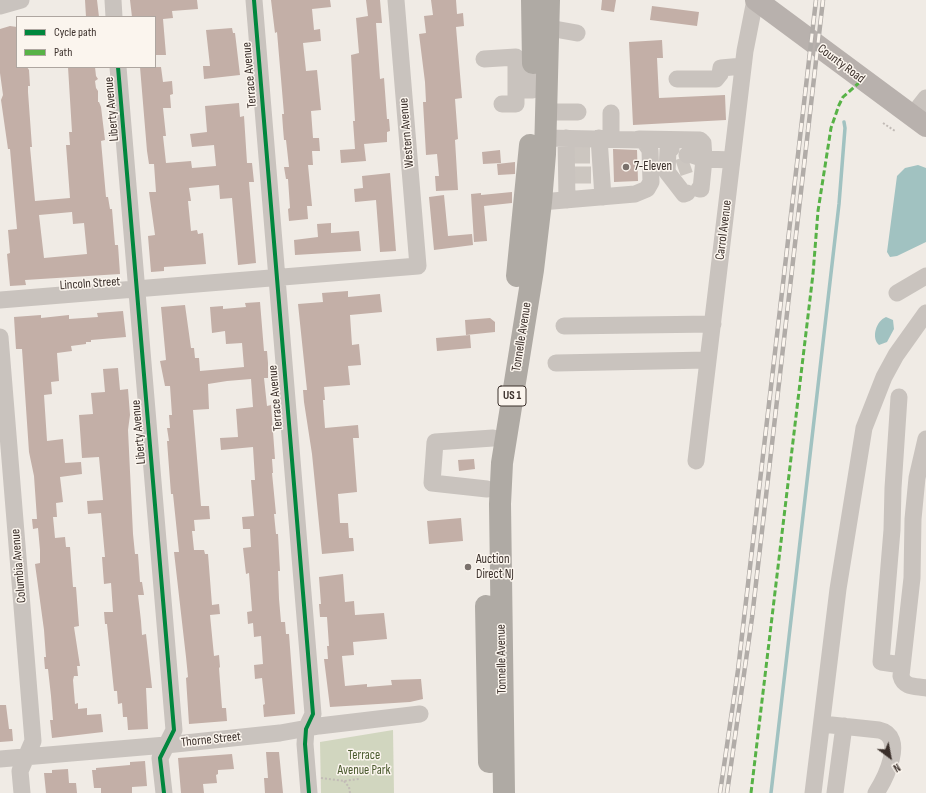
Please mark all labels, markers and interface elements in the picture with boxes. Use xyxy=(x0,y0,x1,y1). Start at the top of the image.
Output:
legend xyxy=(16,16,156,68)
text: Cycle path xyxy=(54,25,96,40)
street label: Terrace Avenue xyxy=(239,41,261,109)
street label: County Road xyxy=(814,41,868,87)
text: Path xyxy=(54,45,72,60)
street label: Liberty Avenue xyxy=(101,76,123,142)
street label: Western Avenue xyxy=(396,97,418,169)
place label: 7-Eleven xyxy=(634,159,672,175)
marker: 7-Eleven xyxy=(621,162,631,172)
street label: Carrol Avenue xyxy=(713,199,735,261)
street label: Lincoln Street xyxy=(59,274,121,294)
street label: Tonnelle Avenue xyxy=(509,301,535,373)
street label: Terrace Avenue xyxy=(265,364,287,432)
road number: US 1 xyxy=(498,386,526,406)
street label: Liberty Avenue xyxy=(128,399,150,465)
street label: Columbia Avenue xyxy=(8,528,30,604)
place label: Auction Direct NJ xyxy=(476,552,514,583)
marker: Auction Direct NJ xyxy=(463,562,473,572)
street label: Tonnelle Avenue xyxy=(494,624,510,694)
street label: Thorne Street xyxy=(180,729,242,751)
north arrow xyxy=(870,737,910,777)
park label: Terrace Avenue Park xyxy=(338,748,390,779)
text: N xyxy=(891,761,903,775)

